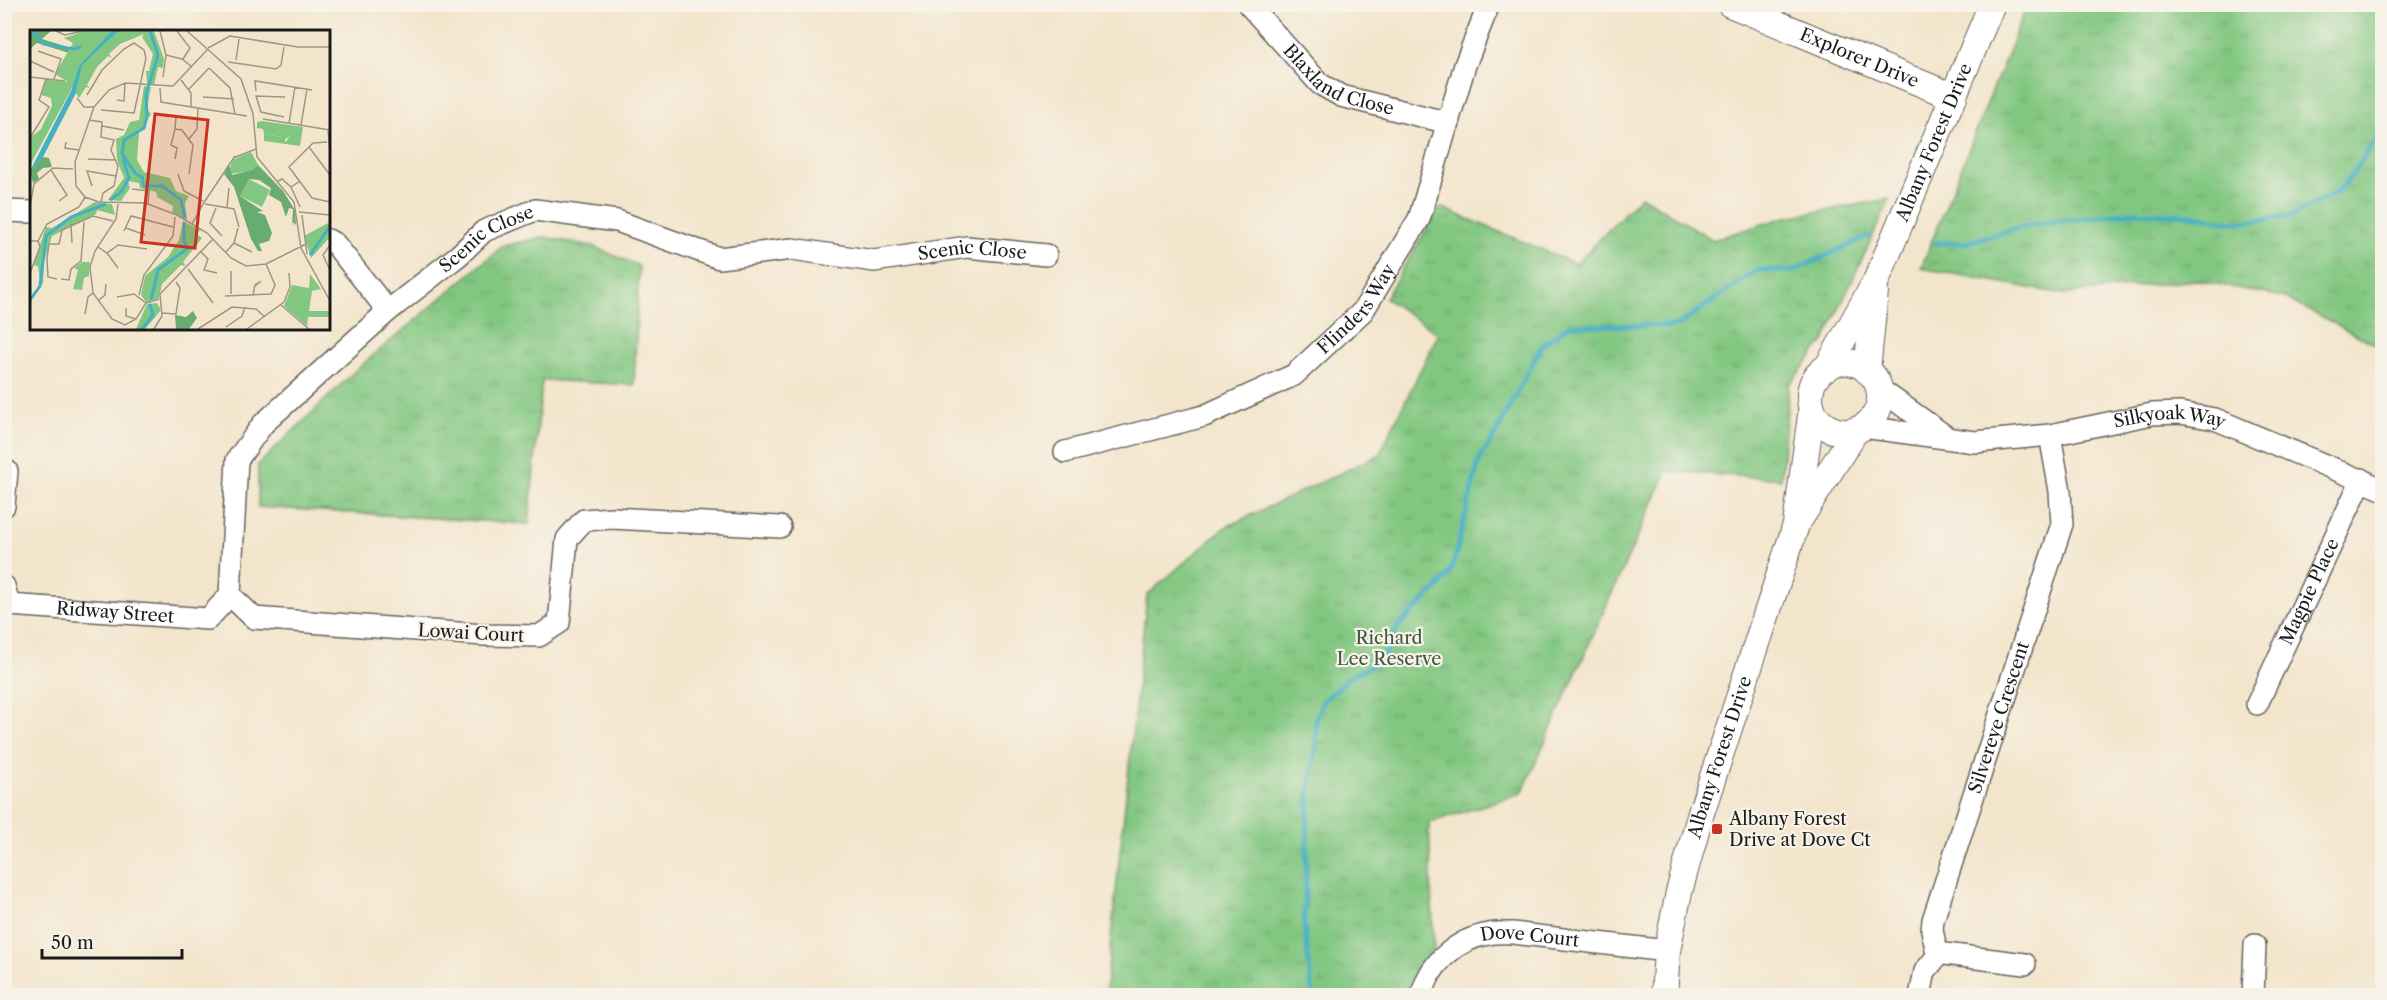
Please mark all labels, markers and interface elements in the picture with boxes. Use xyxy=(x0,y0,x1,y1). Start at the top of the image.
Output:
street label: Explorer Drive xyxy=(1797,23,1922,92)
inset map xyxy=(30,30,330,330)
street label: Blaxland Close xyxy=(1279,40,1396,120)
street label: Albany Forest Drive xyxy=(1891,60,1977,226)
street label: Scenic Close xyxy=(435,201,537,277)
street label: Scenic Close xyxy=(916,236,1028,265)
street label: Flinders Way xyxy=(1313,259,1401,359)
street label: Silkyoak Way xyxy=(2112,402,2230,434)
street label: Magpie Place xyxy=(2275,535,2344,648)
street label: Ridway Street xyxy=(55,597,175,628)
street label: Lowai Court xyxy=(417,619,525,647)
park label: Richard Lee Reserve xyxy=(1337,627,1441,670)
street label: Silvereye Crescent xyxy=(1964,638,2034,796)
street label: Albany Forest Drive xyxy=(1683,673,1756,842)
place label: Albany Forest Drive at Dove Ct xyxy=(1728,808,1871,851)
marker: Albany Forest Drive at Dove Ct xyxy=(1710,822,1724,836)
scale bar xyxy=(42,922,182,960)
street label: Dove Court xyxy=(1479,922,1581,952)
text: 50 m xyxy=(51,932,94,954)

